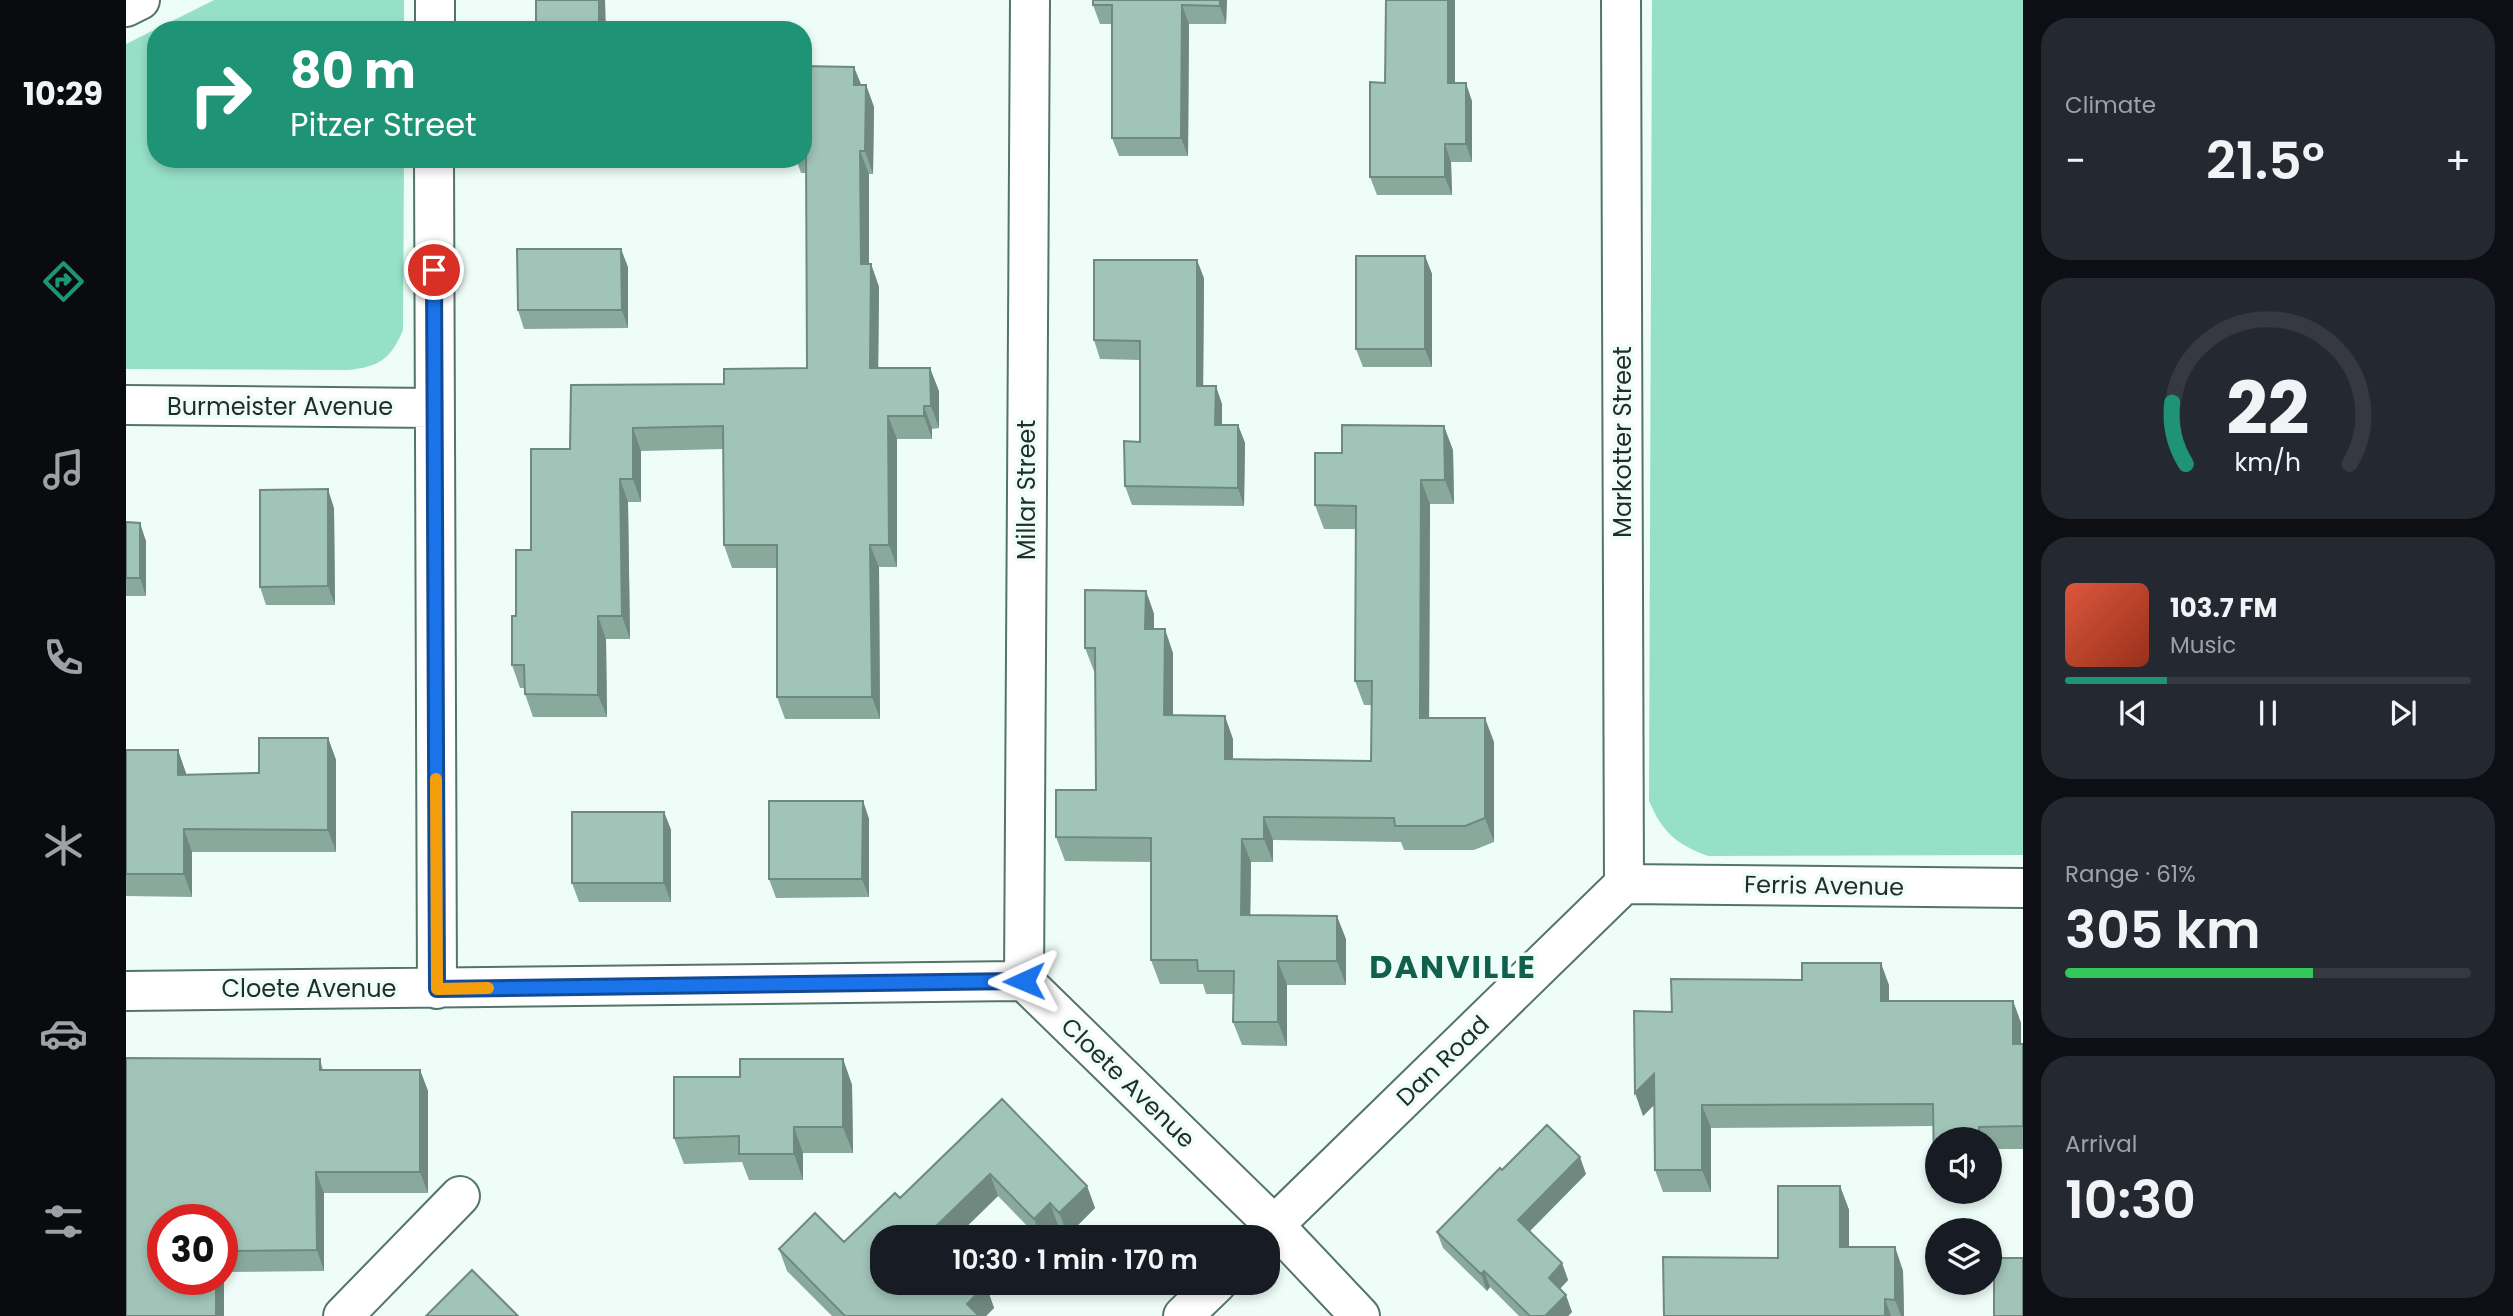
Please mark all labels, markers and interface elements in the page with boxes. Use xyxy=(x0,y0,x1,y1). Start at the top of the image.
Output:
text: 80 m xyxy=(290,37,416,105)
icon: right xyxy=(175,49,266,140)
text: 10:29 xyxy=(23,71,103,116)
text: Climate xyxy=(2065,89,2156,121)
text: Pitzer Street xyxy=(290,102,477,147)
text: 21.5° xyxy=(2206,124,2325,197)
text: − xyxy=(2065,134,2086,187)
text: + xyxy=(2445,134,2471,187)
pin xyxy=(404,240,464,300)
icon: arrive xyxy=(415,251,453,289)
icon: directions xyxy=(39,257,88,306)
street label: Markotter Street xyxy=(1606,346,1639,538)
text: 22 xyxy=(2226,359,2310,460)
street label: Burmeister Avenue xyxy=(167,390,393,423)
street label: Millar Street xyxy=(1010,420,1043,560)
icon: music xyxy=(39,445,88,494)
text: km/h xyxy=(2235,445,2301,480)
text: 103.7 FM xyxy=(2170,590,2277,626)
text: Music xyxy=(2170,629,2236,661)
icon: phone xyxy=(39,633,88,682)
icon: previous xyxy=(2114,694,2152,732)
icon: pause xyxy=(2249,694,2287,732)
icon: next xyxy=(2384,694,2422,732)
icon: climate xyxy=(39,821,88,870)
text: Range · 61% xyxy=(2065,858,2196,890)
street label: Ferris Avenue xyxy=(1744,868,1904,903)
text: 305 km xyxy=(2065,893,2260,966)
position arrow xyxy=(987,944,1061,1018)
district label: DANVILLE xyxy=(1369,944,1537,989)
street label: Cloete Avenue xyxy=(222,972,396,1005)
street label: Dan Road xyxy=(1389,1008,1496,1113)
icon: car xyxy=(39,1009,88,1058)
street label: Cloete Avenue xyxy=(1054,1010,1203,1155)
map controls xyxy=(1925,1127,2002,1295)
button: sound xyxy=(1925,1127,2002,1204)
text: Arrival xyxy=(2065,1128,2137,1160)
text: 10:30 xyxy=(2065,1163,2196,1236)
icon: filters xyxy=(39,1197,88,1246)
speed limit sign: 30 xyxy=(147,1204,238,1295)
button: layers xyxy=(1925,1218,2002,1295)
text: 10:30 · 1 min · 170 m xyxy=(952,1242,1198,1278)

